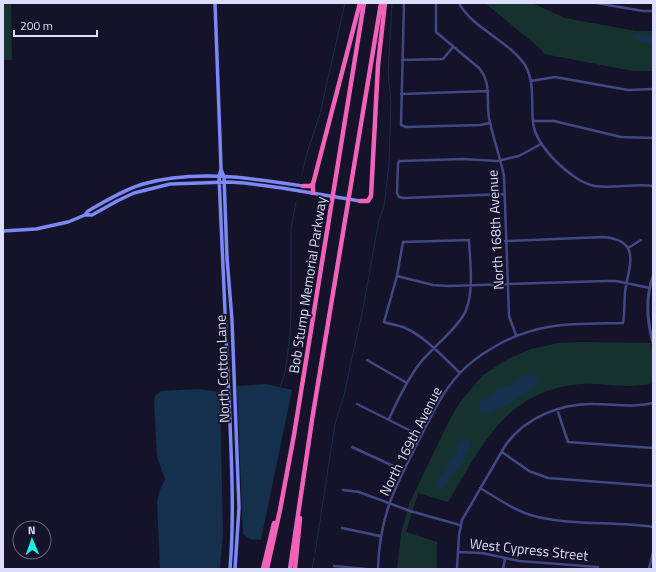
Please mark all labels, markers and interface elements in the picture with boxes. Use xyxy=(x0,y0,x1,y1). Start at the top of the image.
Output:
scale bar xyxy=(14,12,97,38)
text: 200 m xyxy=(20,16,53,35)
street label: North 168th Avenue xyxy=(481,170,509,290)
street label: Bob Stump Memorial Parkway xyxy=(283,195,331,375)
street label: North Cotton Lane xyxy=(210,315,234,423)
street label: North 169th Avenue xyxy=(373,383,447,499)
north arrow xyxy=(12,520,52,560)
text: N xyxy=(28,522,36,538)
street label: West Cypress Street xyxy=(469,532,589,566)

